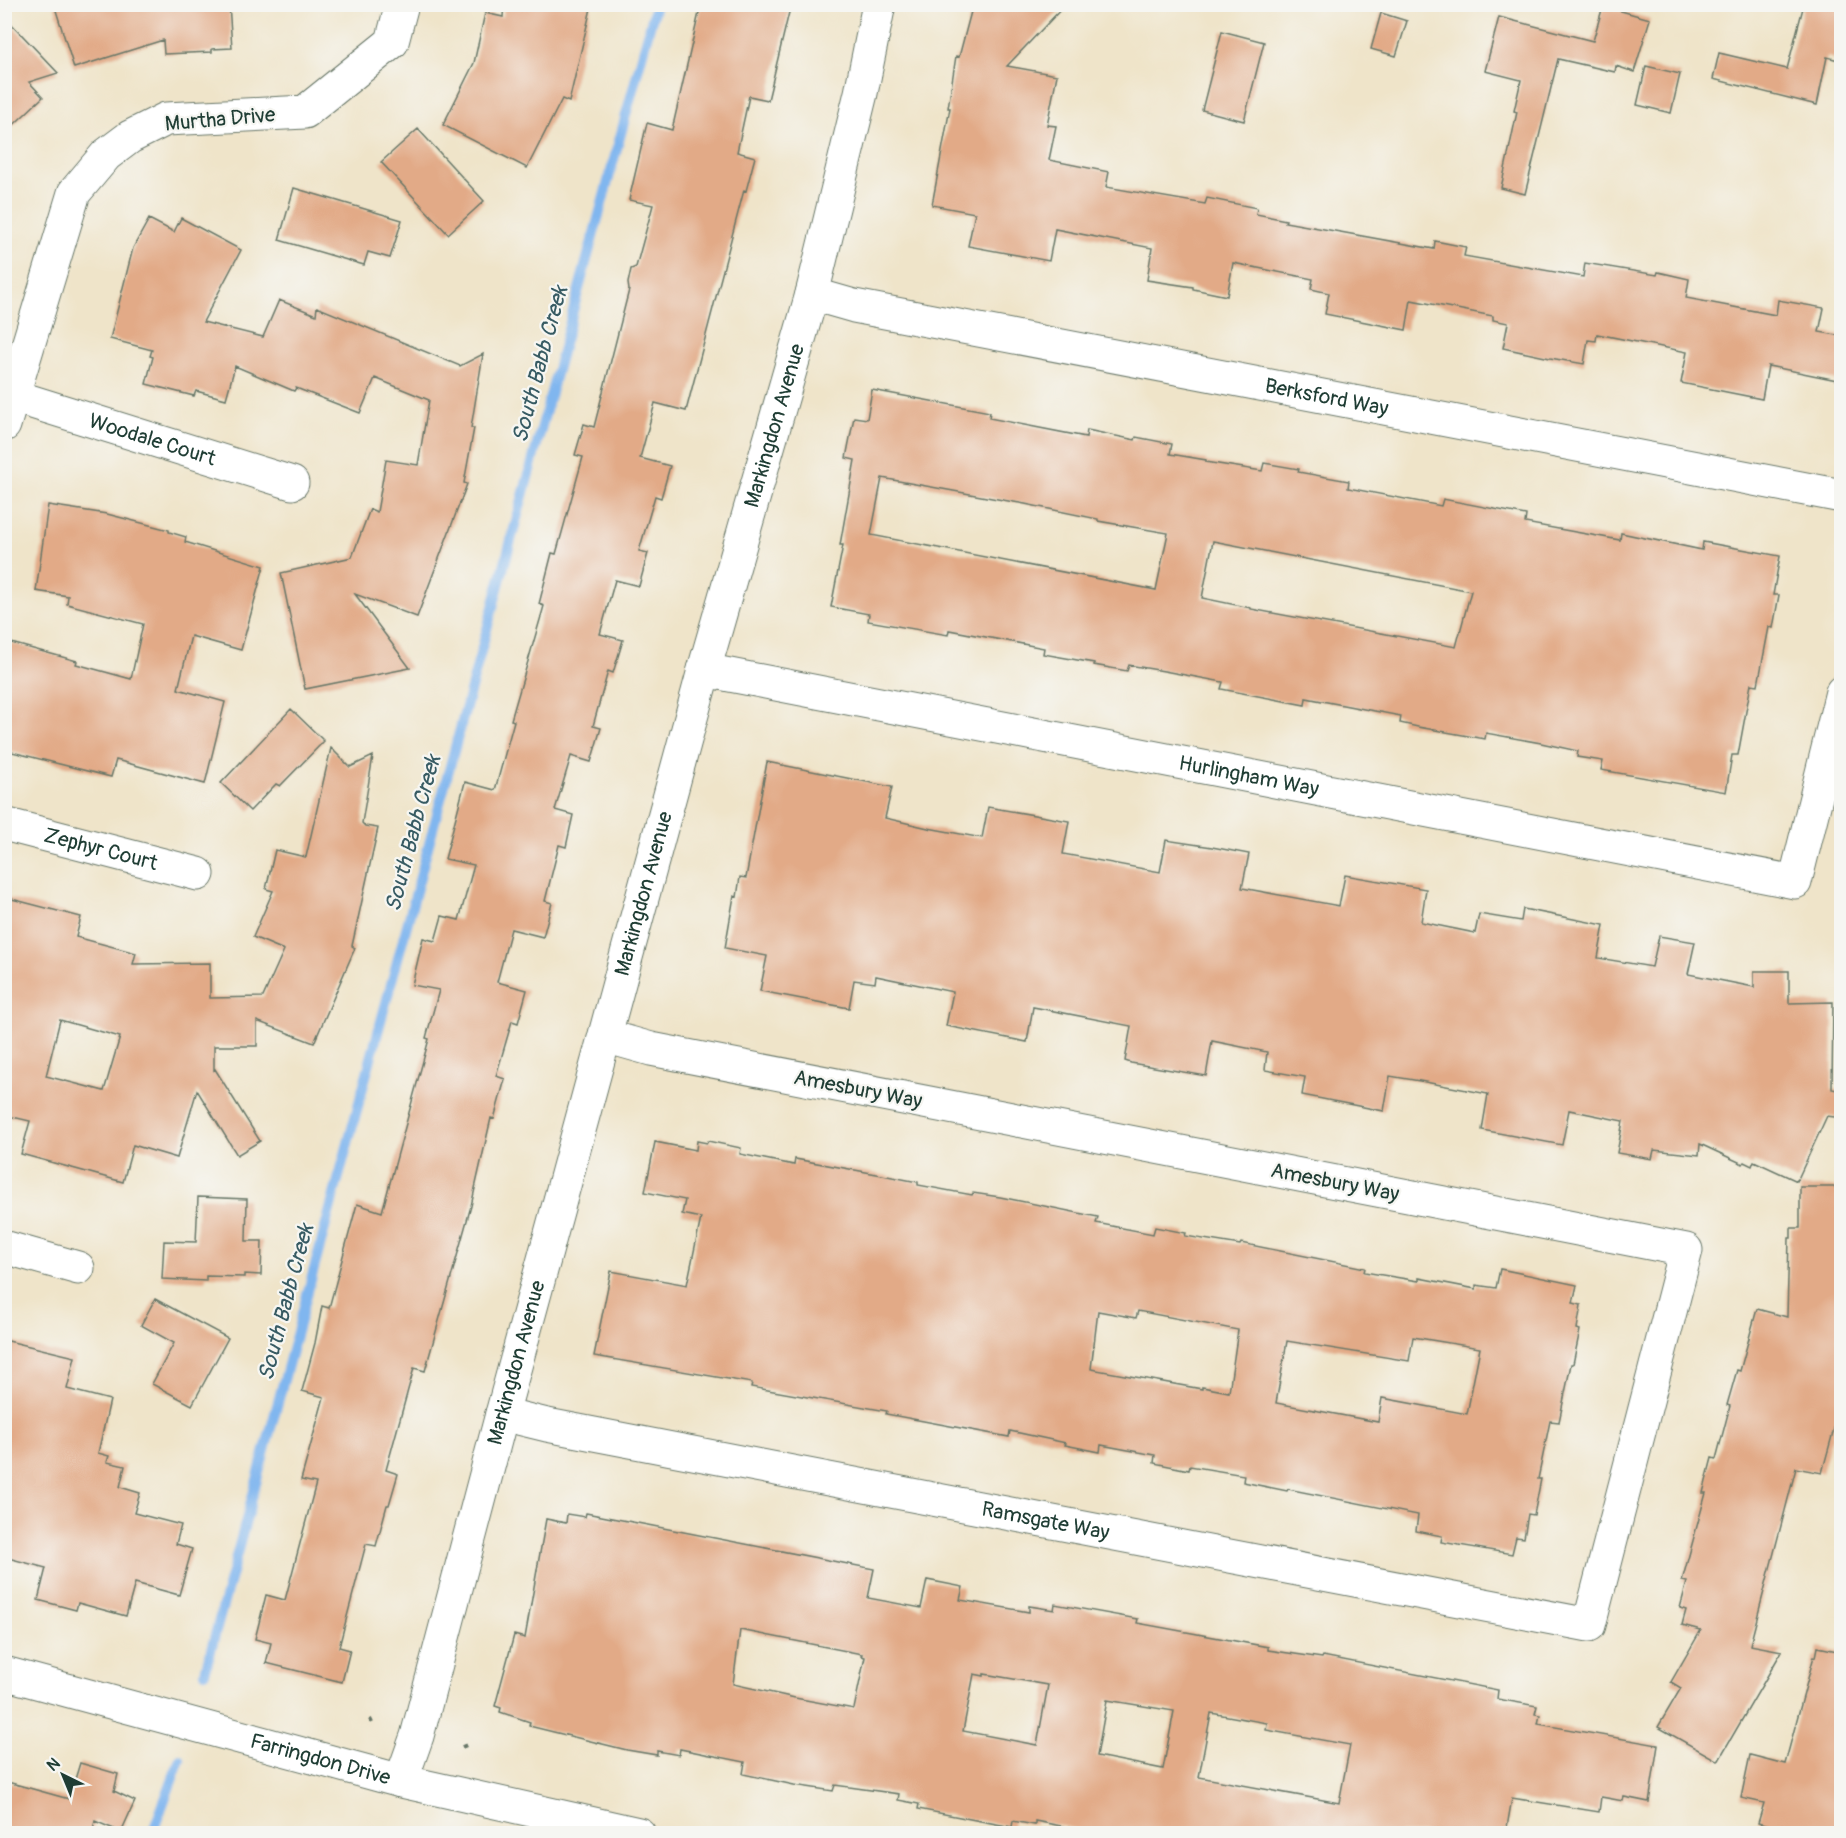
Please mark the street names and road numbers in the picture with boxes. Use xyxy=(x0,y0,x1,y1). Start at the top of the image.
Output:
street label: Murtha Drive xyxy=(164,101,277,138)
street label: Markingdon Avenue xyxy=(738,340,811,511)
street label: Berksford Way xyxy=(1263,372,1391,422)
street label: Woodale Court xyxy=(86,408,219,473)
street label: Hurlingham Way xyxy=(1176,750,1321,803)
street label: Markingdon Avenue xyxy=(609,808,679,979)
street label: Zephyr Court xyxy=(41,822,161,877)
street label: Amesbury Way xyxy=(791,1064,924,1115)
street label: Amesbury Way xyxy=(1268,1157,1401,1208)
street label: Markingdon Avenue xyxy=(481,1277,552,1448)
street label: Ramsgate Way xyxy=(979,1496,1112,1547)
street label: Farringdon Drive xyxy=(247,1728,394,1792)

